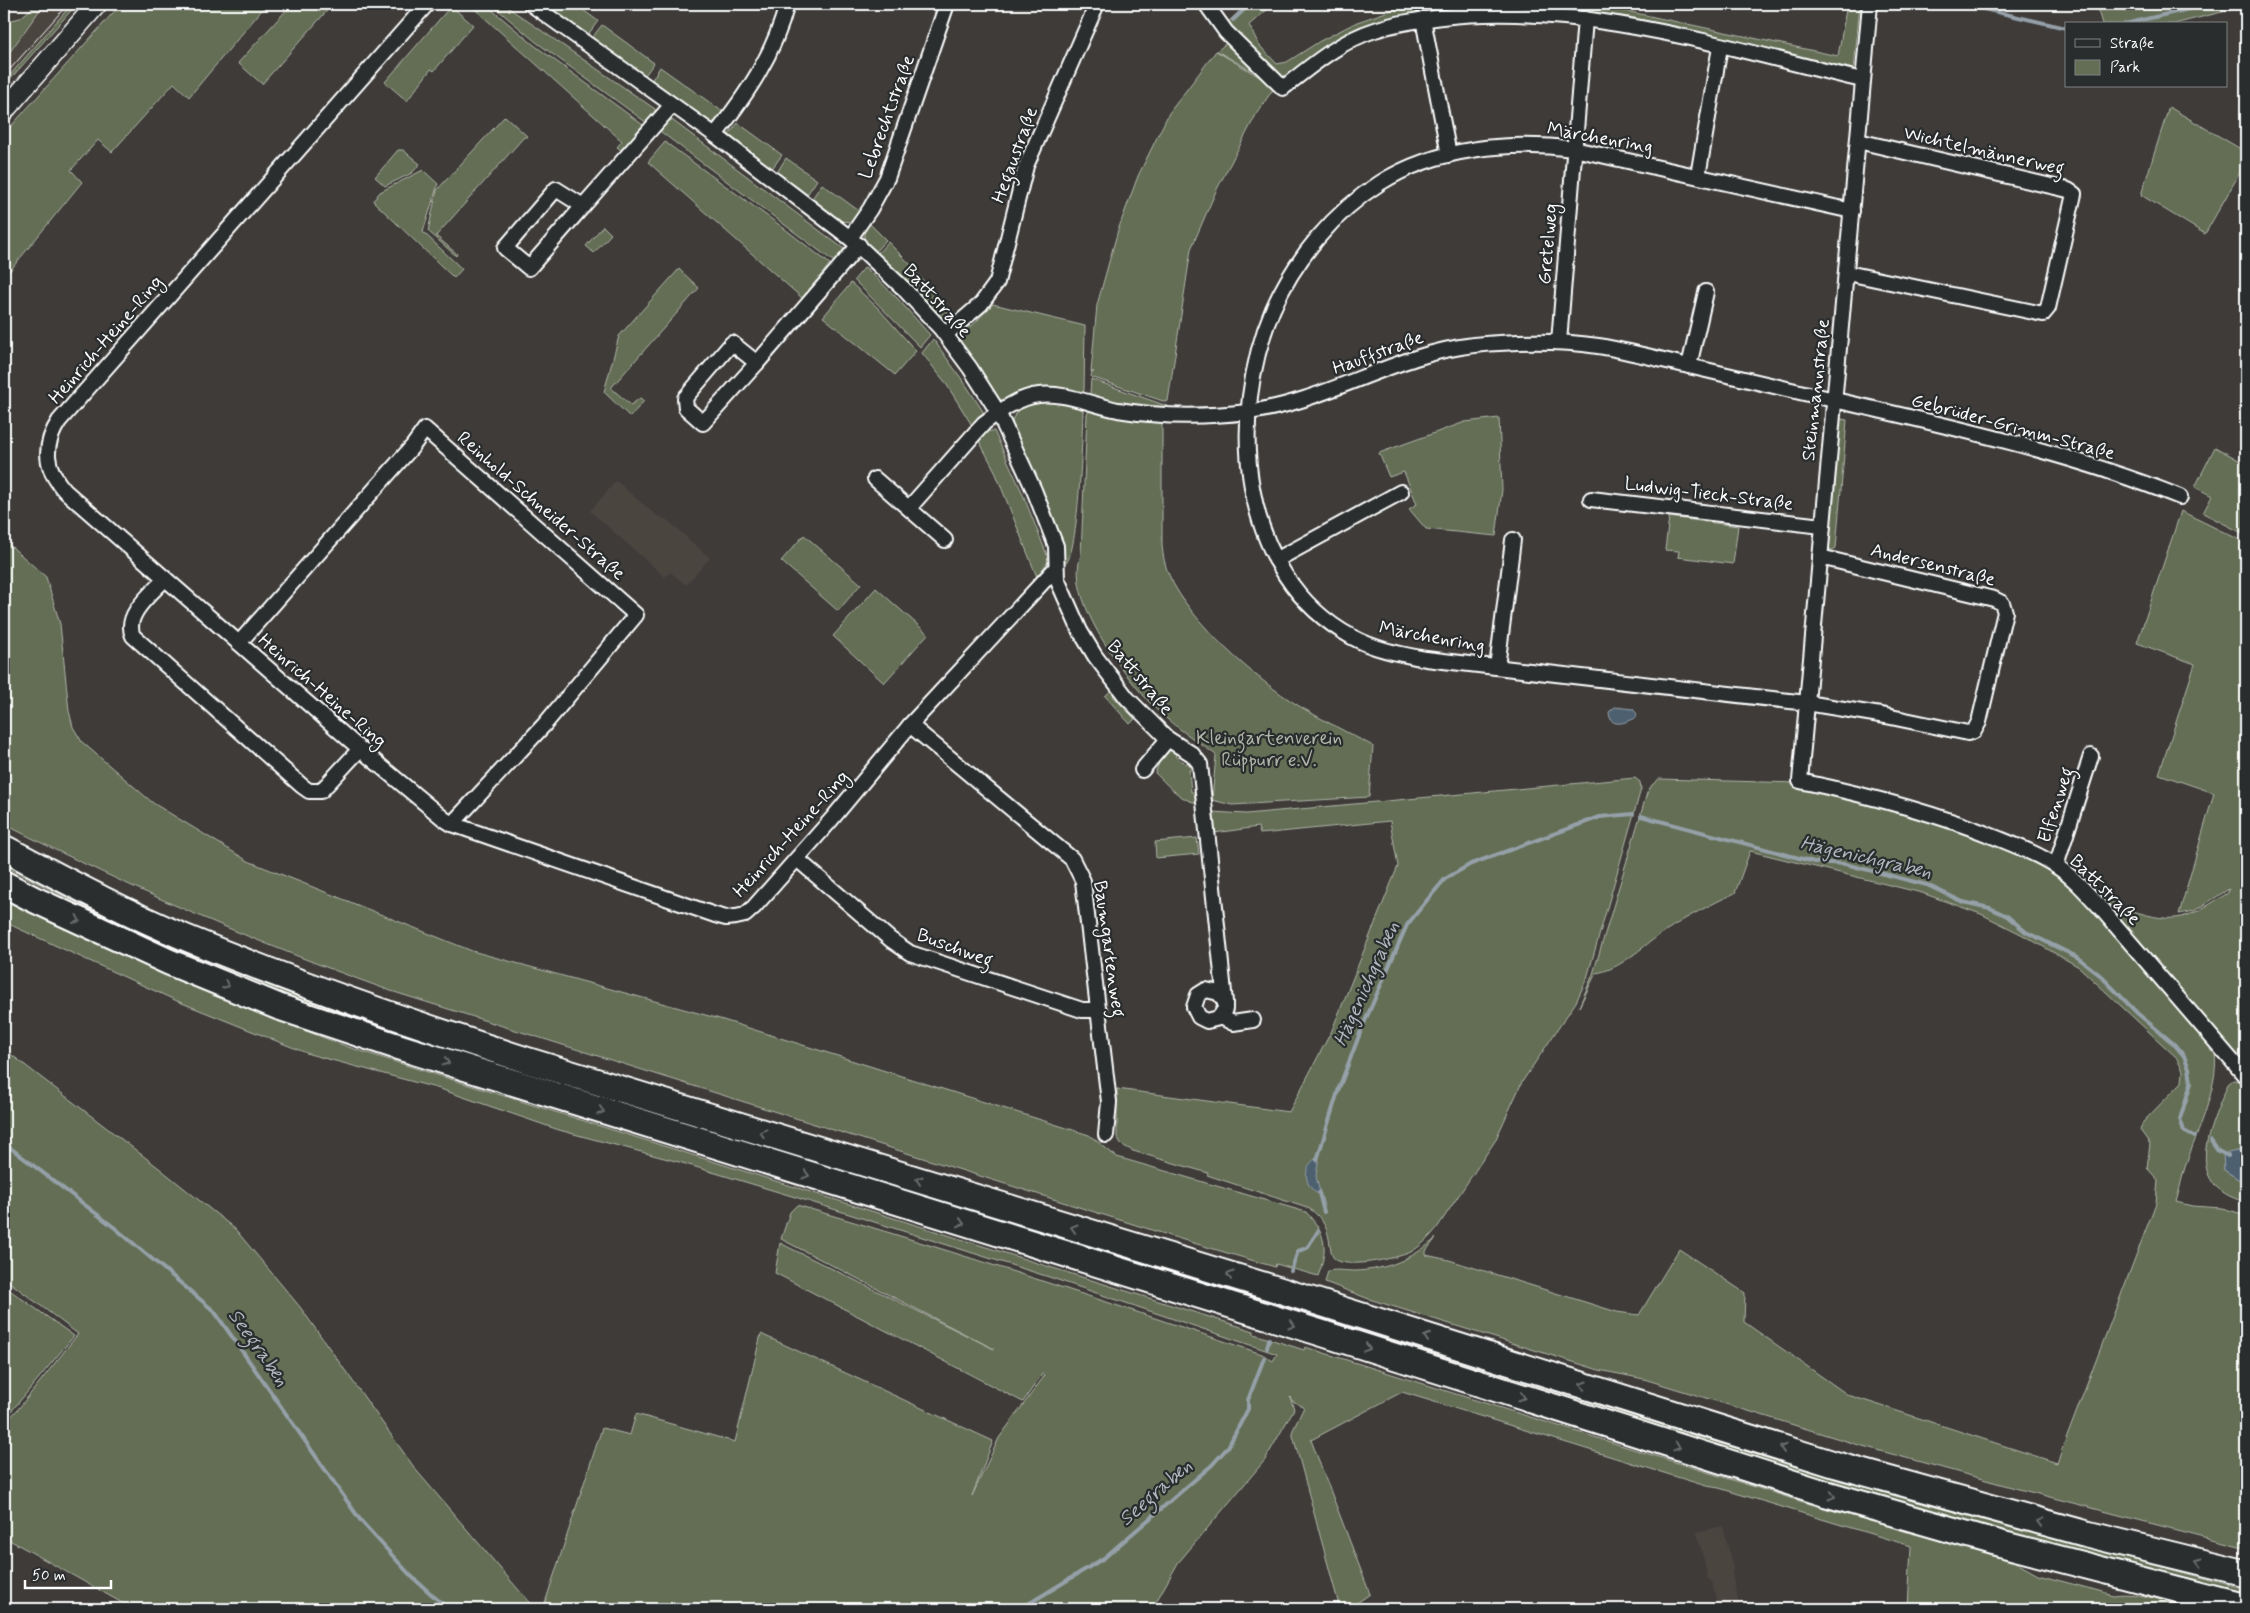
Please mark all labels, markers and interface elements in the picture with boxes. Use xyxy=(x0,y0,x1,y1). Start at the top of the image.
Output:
legend xyxy=(2065,22,2228,88)
text: Straße xyxy=(2110,34,2154,54)
street label: Lebrechtstraße xyxy=(853,52,921,182)
text: Park xyxy=(2110,58,2140,78)
street label: Hegaustraße xyxy=(986,103,1047,208)
street label: Märchenring xyxy=(1545,116,1655,161)
street label: Wichtelmännerweg xyxy=(1900,120,2067,185)
street label: Gretelweg xyxy=(1532,202,1566,286)
street label: Battstraße xyxy=(897,259,977,343)
street label: Heinrich-Heine-Ring xyxy=(43,270,170,411)
street label: Steinmannstraße xyxy=(1796,318,1836,462)
street label: Hauffstraße xyxy=(1329,325,1427,381)
street label: Gebrüder-Grimm-Straße xyxy=(1908,388,2118,466)
street label: Reinhold-Schneider-Straße xyxy=(451,426,631,586)
street label: Ludwig-Tieck-Straße xyxy=(1623,471,1795,518)
street label: Andersenstraße xyxy=(1868,537,1998,593)
street label: Märchenring xyxy=(1377,615,1487,660)
street label: Heinrich-Heine-Ring xyxy=(251,628,392,755)
street label: Battstraße xyxy=(1101,635,1179,721)
park label: Kleingartenverein Rüppurr e.V. xyxy=(1196,726,1342,773)
street label: Elfenweg xyxy=(2032,764,2083,847)
street label: Heinrich-Heine-Ring xyxy=(727,765,856,904)
water label: Hägenichgraben xyxy=(1798,830,1934,886)
street label: Battstraße xyxy=(2064,849,2146,931)
street label: Baumgartenweg xyxy=(1084,879,1131,1019)
one-way arrow xyxy=(72,913,81,924)
water label: Hägenichgraben xyxy=(1327,917,1407,1051)
street label: Buschweg xyxy=(912,923,997,976)
one-way arrow xyxy=(221,978,230,989)
one-way arrow xyxy=(441,1057,450,1067)
one-way arrow xyxy=(596,1106,604,1116)
one-way arrow xyxy=(760,1128,768,1138)
one-way arrow xyxy=(801,1169,810,1179)
one-way arrow xyxy=(915,1176,923,1186)
one-way arrow xyxy=(957,1217,965,1227)
one-way arrow xyxy=(1071,1223,1079,1233)
one-way arrow xyxy=(1226,1271,1234,1281)
water label: Seegraben xyxy=(220,1304,295,1394)
one-way arrow xyxy=(1288,1319,1296,1329)
one-way arrow xyxy=(1424,1332,1432,1342)
one-way arrow xyxy=(1362,1342,1371,1352)
one-way arrow xyxy=(1579,1380,1587,1390)
one-way arrow xyxy=(1517,1392,1525,1402)
one-way arrow xyxy=(1672,1441,1680,1451)
one-way arrow xyxy=(1779,1443,1788,1453)
water label: Seegraben xyxy=(1113,1453,1200,1534)
one-way arrow xyxy=(1827,1490,1835,1500)
one-way arrow xyxy=(2036,1517,2045,1528)
one-way arrow xyxy=(2194,1557,2203,1568)
scale bar xyxy=(25,1558,111,1590)
text: 50 m xyxy=(32,1566,66,1586)

